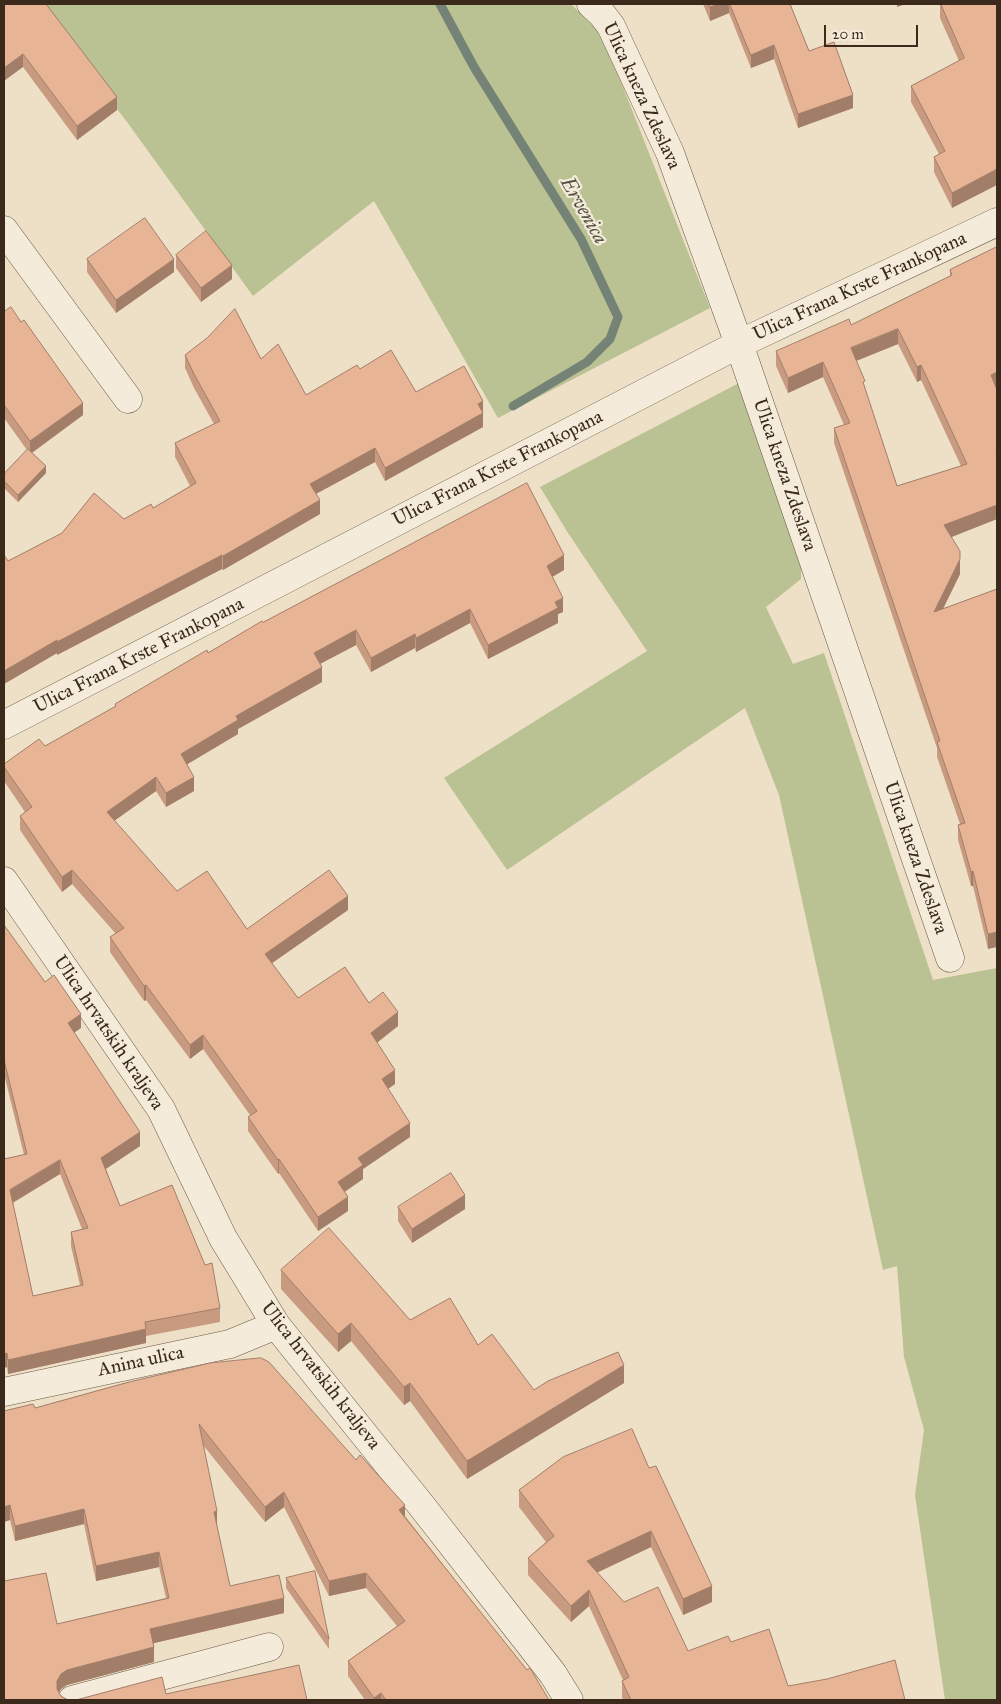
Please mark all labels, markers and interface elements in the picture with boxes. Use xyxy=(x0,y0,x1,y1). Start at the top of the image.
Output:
scale bar xyxy=(826,15,920,47)
street label: Ulica kneza Zdeslava xyxy=(597,19,685,173)
text: 20 m xyxy=(832,25,864,43)
water label: Ervenica xyxy=(554,173,612,249)
street label: Ulica Frana Krste Frankopana xyxy=(750,227,970,347)
street label: Ulica kneza Zdeslava xyxy=(747,396,821,554)
street label: Ulica Frana Krste Frankopana xyxy=(389,406,607,532)
street label: Ulica Frana Krste Frankopana xyxy=(30,593,248,719)
street label: Ulica kneza Zdeslava xyxy=(878,779,952,937)
street label: Ulica hrvatskih kraljeva xyxy=(48,951,168,1115)
street label: Ulica hrvatskih kraljeva xyxy=(255,1298,385,1454)
street label: Anina ulica xyxy=(96,1342,186,1382)

